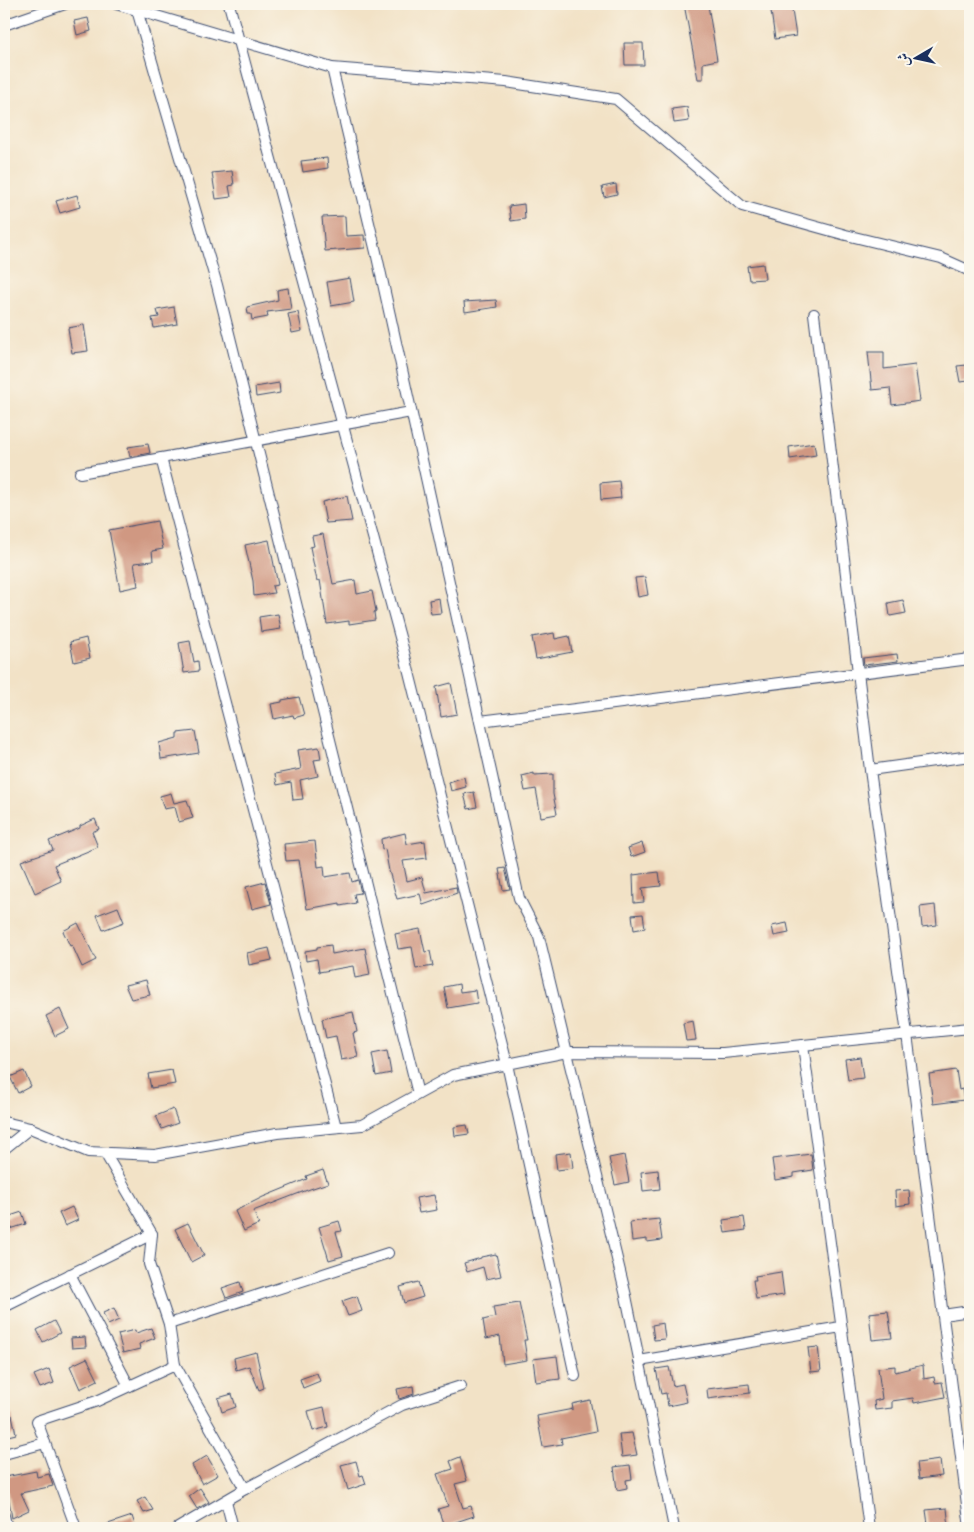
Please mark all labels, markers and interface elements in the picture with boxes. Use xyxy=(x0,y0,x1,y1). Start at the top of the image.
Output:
north arrow xyxy=(892,32,942,82)
text: ش xyxy=(894,52,914,68)

